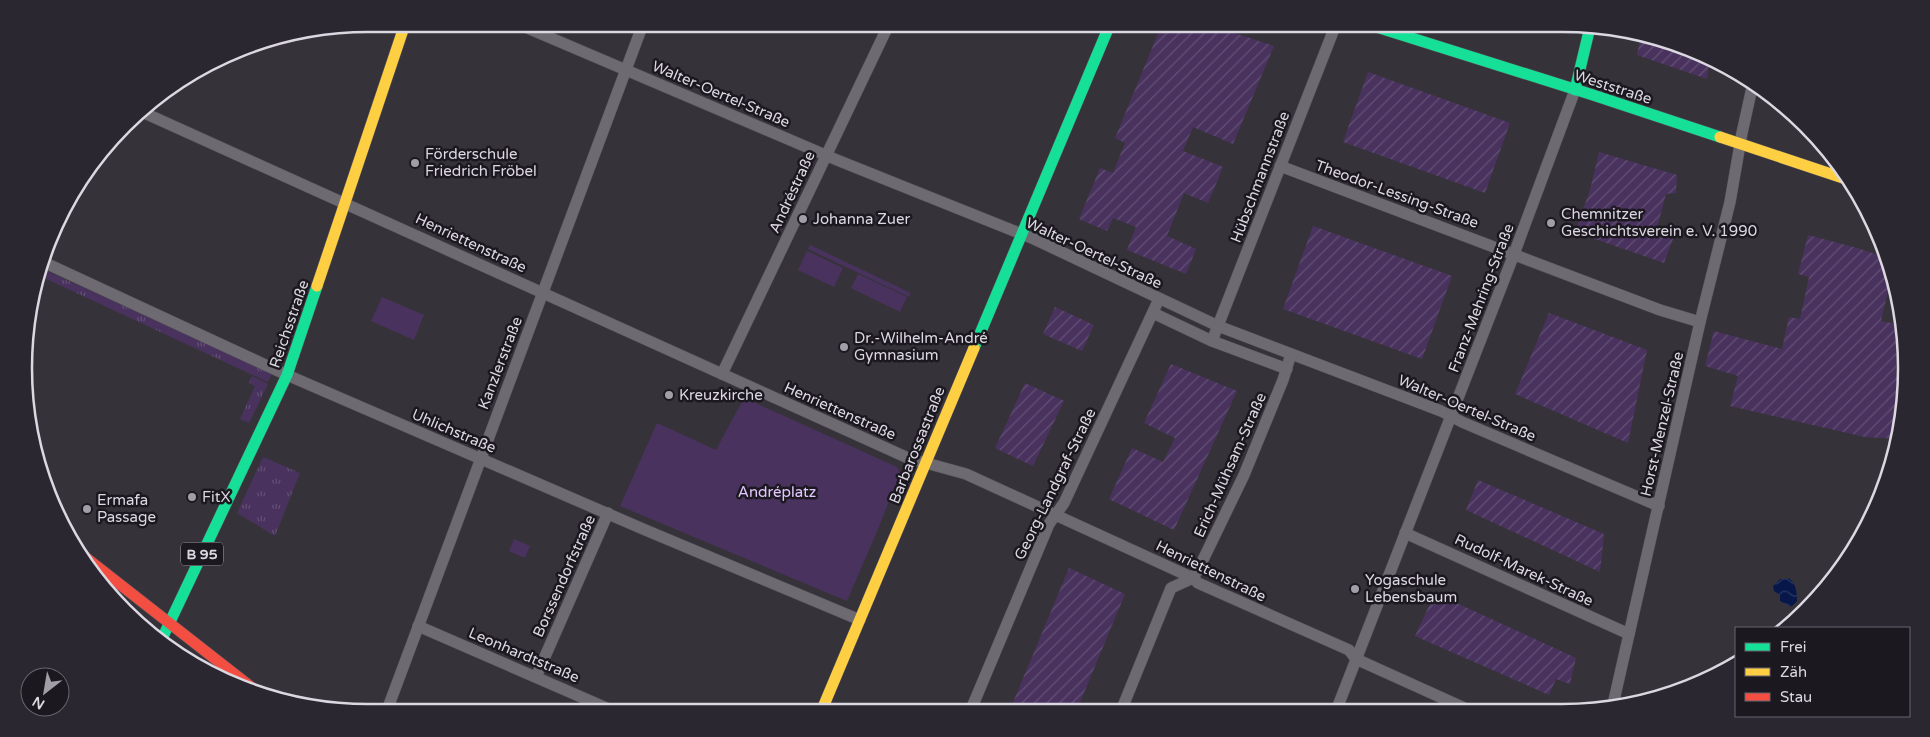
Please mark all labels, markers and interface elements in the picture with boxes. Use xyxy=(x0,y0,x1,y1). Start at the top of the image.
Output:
street label: Walter-Oertel-Straße xyxy=(649,57,793,131)
street label: Weststraße xyxy=(1572,66,1654,108)
street label: Hübschmannstraße xyxy=(1227,109,1293,245)
place label: Förderschule Friedrich Fröbel xyxy=(425,145,537,180)
street label: Andréstraße xyxy=(765,148,819,236)
street label: Theodor-Lessing-Straße xyxy=(1313,156,1481,232)
marker: Förderschule Friedrich Fröbel xyxy=(409,157,421,169)
place label: Chemnitzer Geschichtsverein e. V. 1990 xyxy=(1561,205,1757,240)
street label: Henriettenstraße xyxy=(413,209,529,277)
place label: Johanna Zuer xyxy=(813,210,910,228)
marker: Johanna Zuer xyxy=(797,213,809,225)
street label: Walter-Oertel-Straße xyxy=(1023,214,1165,292)
marker: Chemnitzer Geschichtsverein e. V. 1990 xyxy=(1545,217,1557,229)
street label: Franz-Mehring-Straße xyxy=(1444,221,1518,375)
street label: Reichsstraße xyxy=(266,278,312,370)
street label: Kanzlerstraße xyxy=(474,314,526,412)
place label: Dr.-Wilhelm-André Gymnasium xyxy=(854,329,988,364)
marker: Dr.-Wilhelm-André Gymnasium xyxy=(838,341,850,353)
street label: Horst-Menzel-Straße xyxy=(1637,350,1687,498)
street label: Walter-Oertel-Straße xyxy=(1395,371,1539,445)
street label: Henriettenstraße xyxy=(781,378,899,444)
street label: Barbarossastraße xyxy=(885,384,949,506)
place label: Kreuzkirche xyxy=(679,386,763,404)
marker: Kreuzkirche xyxy=(663,389,675,401)
street label: Erich-Mühsam-Straße xyxy=(1190,390,1270,540)
street label: Uhlichstraße xyxy=(409,405,499,457)
street label: Georg-Landgraf-Straße xyxy=(1010,405,1100,563)
park label: Andréplatz xyxy=(738,483,816,501)
place label: FitX xyxy=(202,488,231,506)
place label: Ermafa Passage xyxy=(97,491,156,526)
marker: FitX xyxy=(186,491,198,503)
marker: Ermafa Passage xyxy=(81,503,93,515)
street label: Borssendorfstraße xyxy=(529,512,599,640)
street label: Rudolf-Marek-Straße xyxy=(1452,530,1596,610)
street label: Henriettenstraße xyxy=(1153,537,1269,605)
road number: B 95 xyxy=(181,542,223,566)
place label: Yogaschule Lebensbaum xyxy=(1365,571,1457,606)
marker: Yogaschule Lebensbaum xyxy=(1349,583,1361,595)
street label: Leonhardtstraße xyxy=(466,624,582,686)
legend xyxy=(1735,627,1910,717)
text: Frei xyxy=(1780,638,1806,656)
text: Zäh xyxy=(1780,663,1807,681)
north arrow xyxy=(20,667,70,717)
text: Stau xyxy=(1780,688,1812,706)
text: N xyxy=(29,693,48,713)

